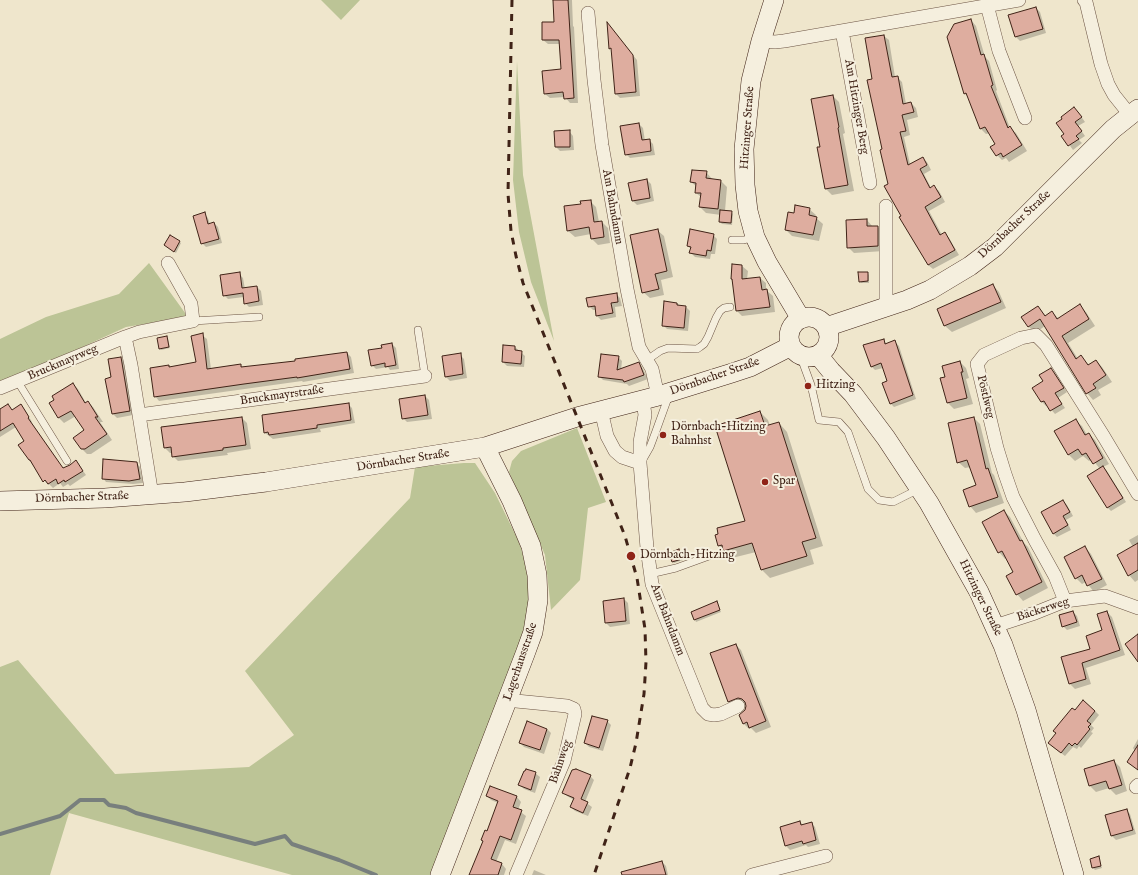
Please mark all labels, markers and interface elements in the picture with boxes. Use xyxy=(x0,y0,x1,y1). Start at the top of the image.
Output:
street label: Am Hitzinger Berg xyxy=(841,58,871,156)
street label: Hitzinger Straße xyxy=(738,86,758,170)
street label: Am Bahndamm xyxy=(598,168,626,246)
street label: Dörnbacher Straße xyxy=(976,188,1054,262)
street label: Bruckmayrweg xyxy=(26,342,100,384)
street label: Dörnbacher Straße xyxy=(668,355,762,399)
street label: Pöstlweg xyxy=(973,374,997,420)
place label: Hitzing xyxy=(816,379,855,393)
marker: Hitzing xyxy=(803,381,813,391)
street label: Bruckmayrstraße xyxy=(239,383,325,409)
place label: Dörnbach-Hitzing Bahnhst xyxy=(671,421,766,449)
marker: Dörnbach-Hitzing Bahnhst xyxy=(658,430,668,440)
street label: Dörnbacher Straße xyxy=(355,447,451,475)
place label: Spar xyxy=(773,475,795,489)
marker: Spar xyxy=(760,477,770,487)
street label: Dörnbacher Straße xyxy=(35,489,129,507)
place label: Dörnbach-Hitzing xyxy=(640,549,735,563)
marker: Dörnbach-Hitzing xyxy=(625,550,637,562)
street label: Hitzinger Straße xyxy=(955,557,1005,639)
street label: Am Bahndamm xyxy=(647,582,687,658)
street label: Bäckerweg xyxy=(1015,595,1071,625)
street label: Lagerhausstraße xyxy=(501,621,541,703)
street label: Bahnweg xyxy=(547,738,575,786)

